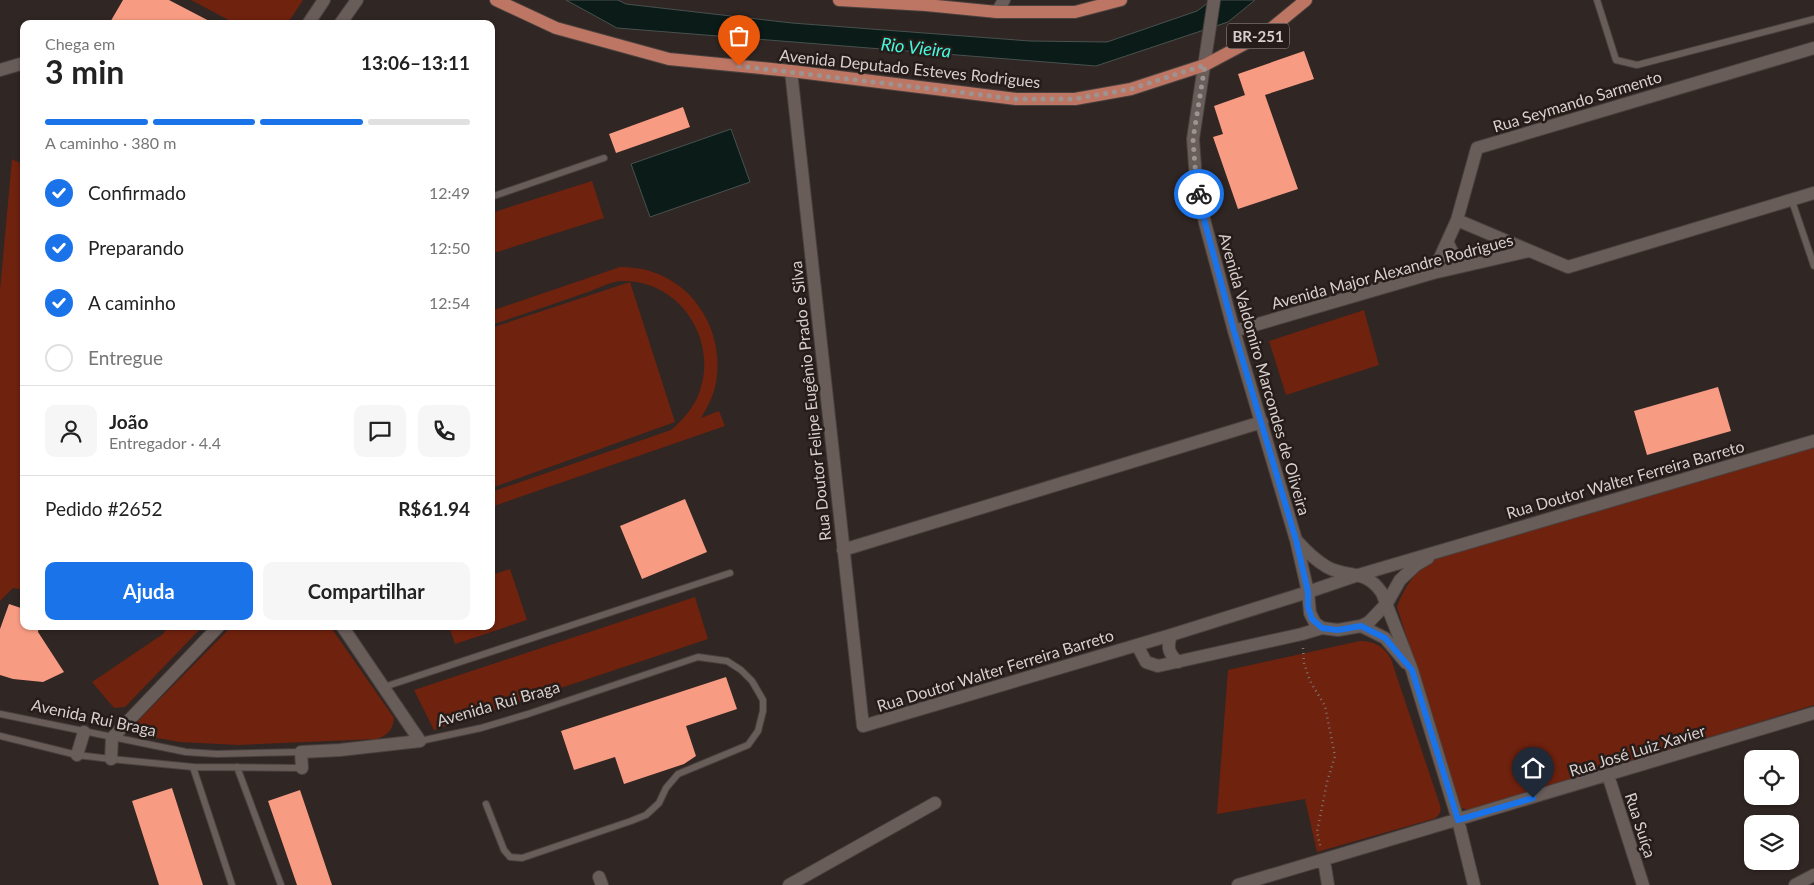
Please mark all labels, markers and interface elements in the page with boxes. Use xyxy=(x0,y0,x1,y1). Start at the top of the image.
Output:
pin xyxy=(718,15,760,66)
icon: bag xyxy=(725,22,753,50)
road number: BR-251 xyxy=(1227,24,1289,48)
water label: Rio Vieira xyxy=(880,32,952,62)
text: Chega em xyxy=(45,34,115,53)
street label: Avenida Deputado Esteves Rodrigues xyxy=(779,45,1041,91)
text: 13:06–13:11 xyxy=(361,51,470,74)
text: 3 min xyxy=(45,52,124,91)
street label: Rua Seymando Sarmento xyxy=(1490,66,1664,136)
text: A caminho · 380 m xyxy=(45,133,176,152)
courier xyxy=(1174,169,1224,219)
icon: check xyxy=(45,179,73,207)
icon: bike xyxy=(1185,180,1213,208)
text: Confirmado xyxy=(88,181,186,204)
text: 12:49 xyxy=(429,183,470,202)
street label: Avenida Major Alexandre Rodrigues xyxy=(1269,230,1515,312)
street label: Avenida Valdomiro Marcondes de Oliveira xyxy=(1216,231,1314,517)
icon: check xyxy=(45,234,73,262)
text: Preparando xyxy=(88,236,184,259)
text: 12:50 xyxy=(429,238,470,257)
street label: Rua Doutor Felipe Eugênio Prado e Silva xyxy=(786,260,834,542)
icon: check xyxy=(45,289,73,317)
text: A caminho xyxy=(88,291,176,314)
text: 12:54 xyxy=(429,293,470,312)
text: Entregue xyxy=(88,346,163,369)
button: person xyxy=(45,405,97,457)
button: chat xyxy=(354,405,406,457)
button: phone xyxy=(418,405,470,457)
text: João xyxy=(109,410,148,433)
text: Entregador · 4.4 xyxy=(109,433,221,452)
street label: Rua Doutor Walter Ferreira Barreto xyxy=(1504,436,1746,522)
text: Pedido #2652 xyxy=(45,497,163,520)
text: R$61.94 xyxy=(398,497,470,520)
button: Ajuda xyxy=(45,562,253,620)
button: Compartilhar xyxy=(263,562,470,620)
street label: Rua Doutor Walter Ferreira Barreto xyxy=(874,625,1116,715)
street label: Avenida Rui Braga xyxy=(434,676,562,730)
street label: Avenida Rui Braga xyxy=(30,694,158,740)
street label: Rua José Luiz Xavier xyxy=(1567,720,1708,780)
pin xyxy=(1512,747,1554,798)
map controls xyxy=(1744,750,1799,870)
button: locate xyxy=(1744,750,1799,805)
icon: home xyxy=(1519,754,1547,782)
street label: Rua Suíça xyxy=(1622,790,1660,860)
button: layers xyxy=(1744,815,1799,870)

